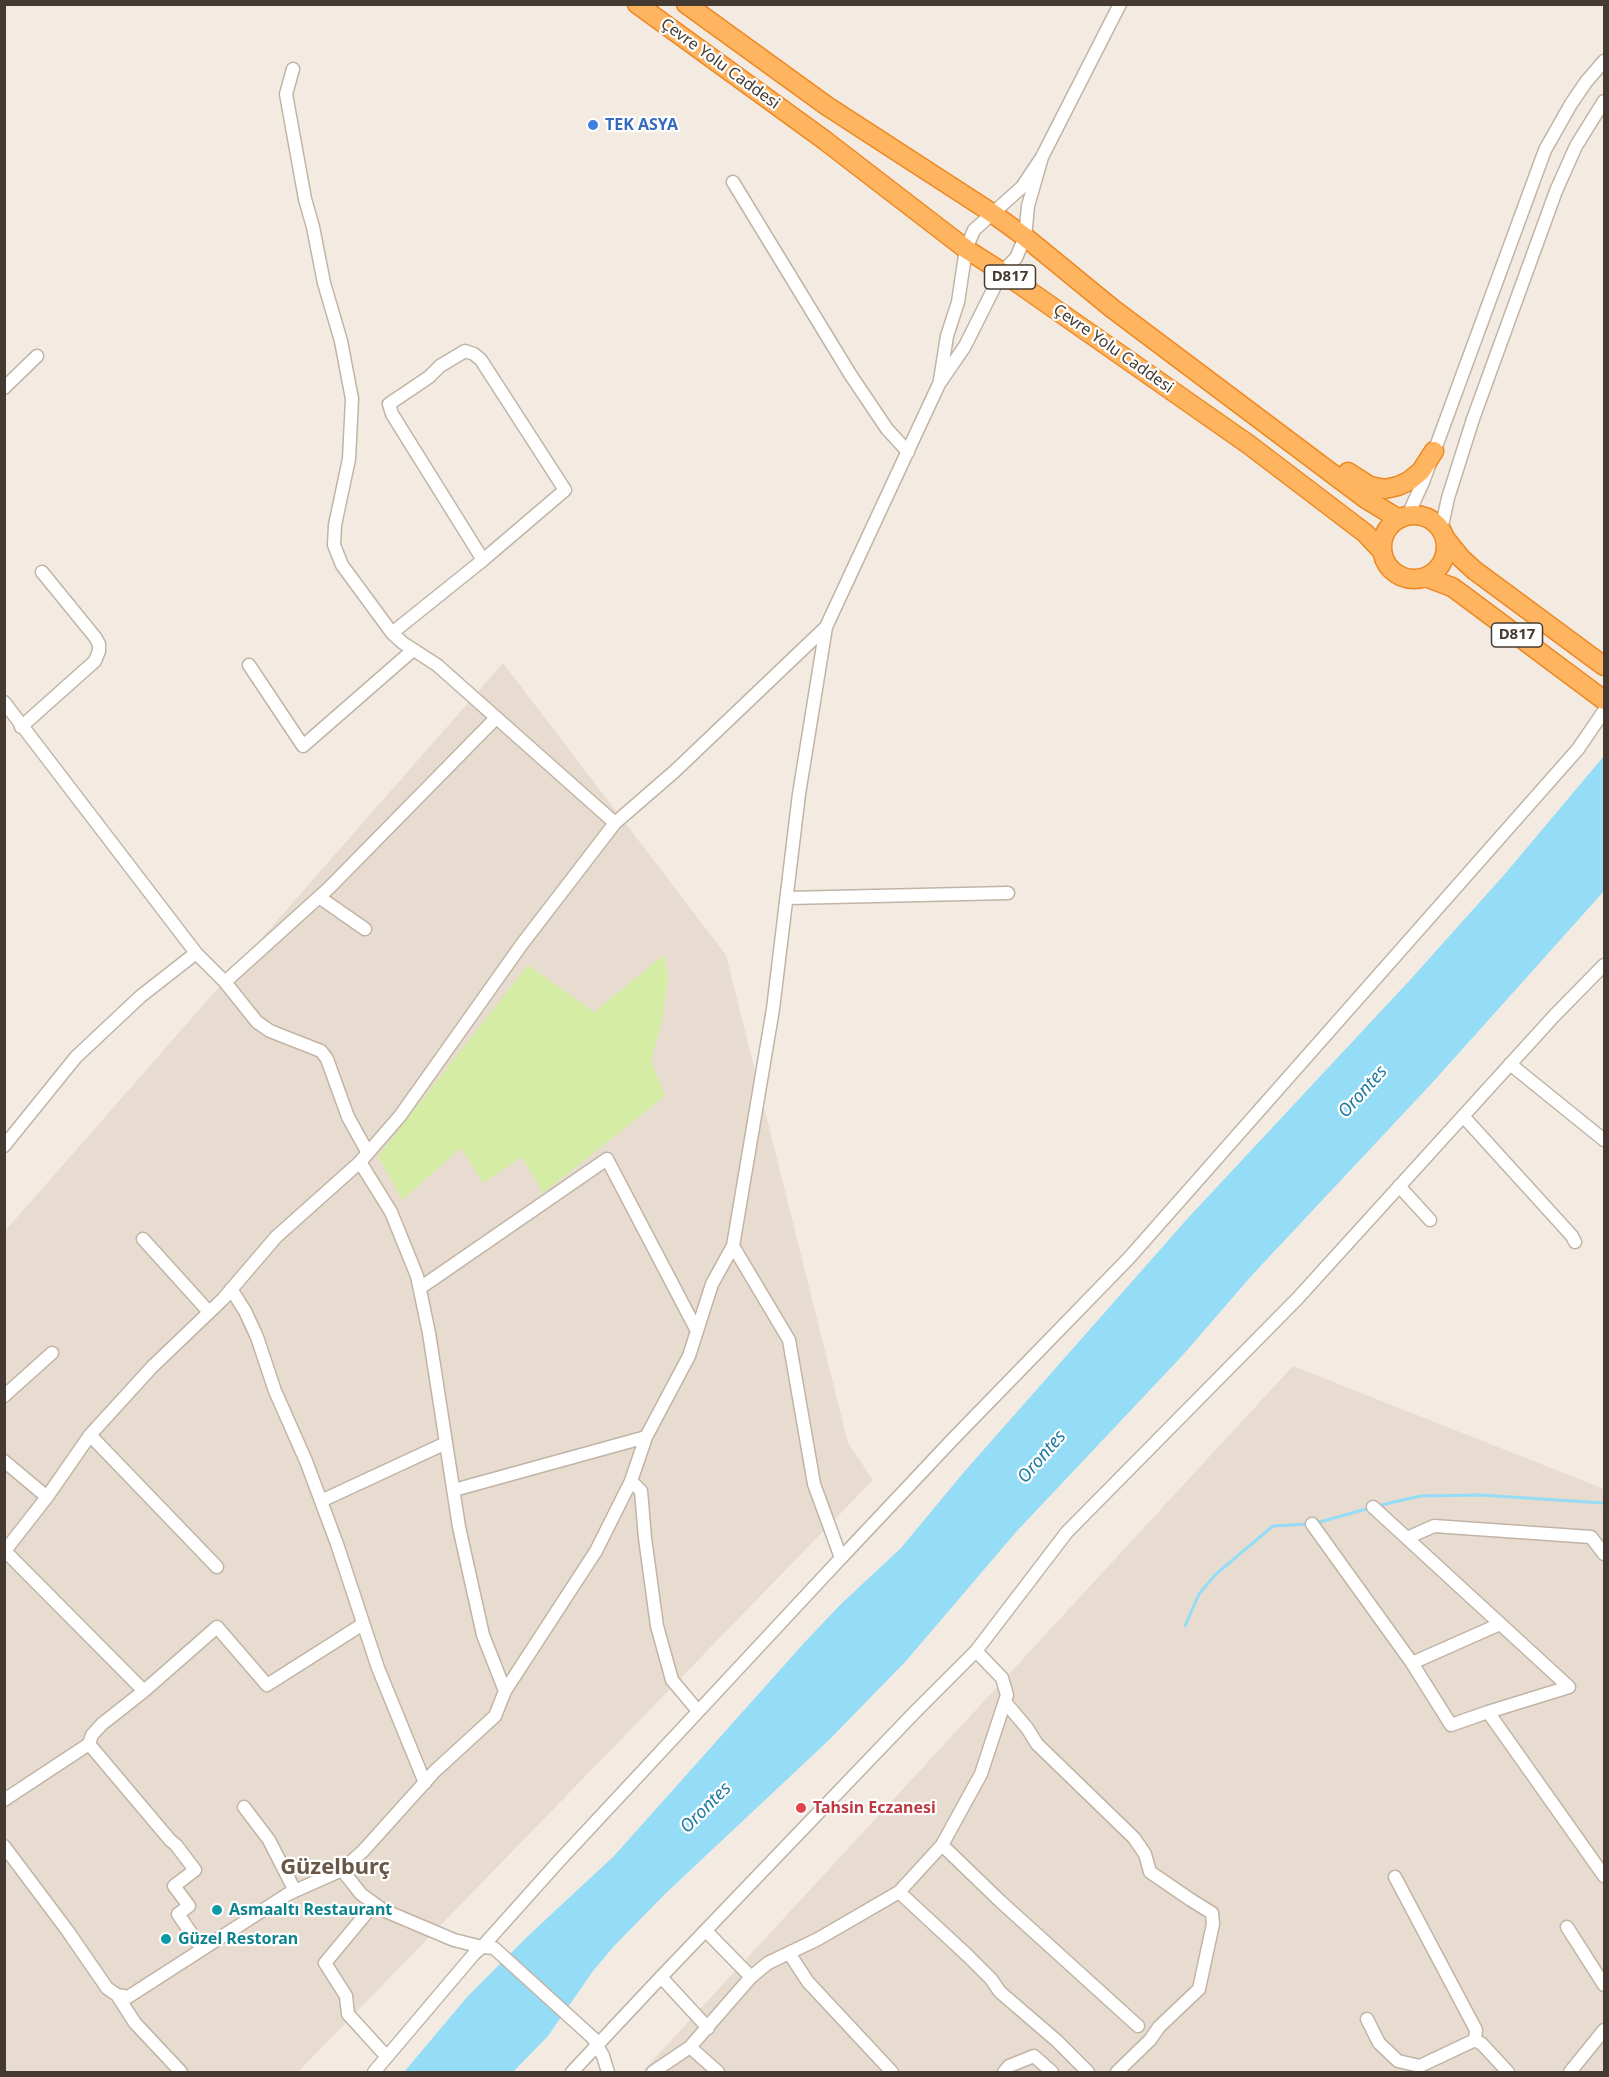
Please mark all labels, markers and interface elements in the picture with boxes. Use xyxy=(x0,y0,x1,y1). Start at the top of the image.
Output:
street label: Çevre Yolu Caddesi xyxy=(657,14,783,114)
place label: TEK ASYA xyxy=(605,115,678,135)
marker: TEK ASYA xyxy=(586,118,600,132)
road number: D817 xyxy=(984,265,1036,289)
street label: Çevre Yolu Caddesi xyxy=(1049,300,1177,398)
road number: D817 xyxy=(1492,623,1543,647)
water label: Orontes xyxy=(1334,1061,1392,1123)
water label: Orontes xyxy=(1013,1426,1071,1488)
water label: Orontes xyxy=(676,1778,736,1838)
place label: Tahsin Eczanesi xyxy=(813,1798,936,1818)
marker: Tahsin Eczanesi xyxy=(794,1801,808,1815)
district label: Güzelburç xyxy=(280,1855,390,1881)
place label: Asmaaltı Restaurant xyxy=(229,1900,392,1920)
marker: Asmaaltı Restaurant xyxy=(210,1903,224,1917)
place label: Güzel Restoran xyxy=(178,1929,298,1949)
marker: Güzel Restoran xyxy=(159,1932,173,1946)

